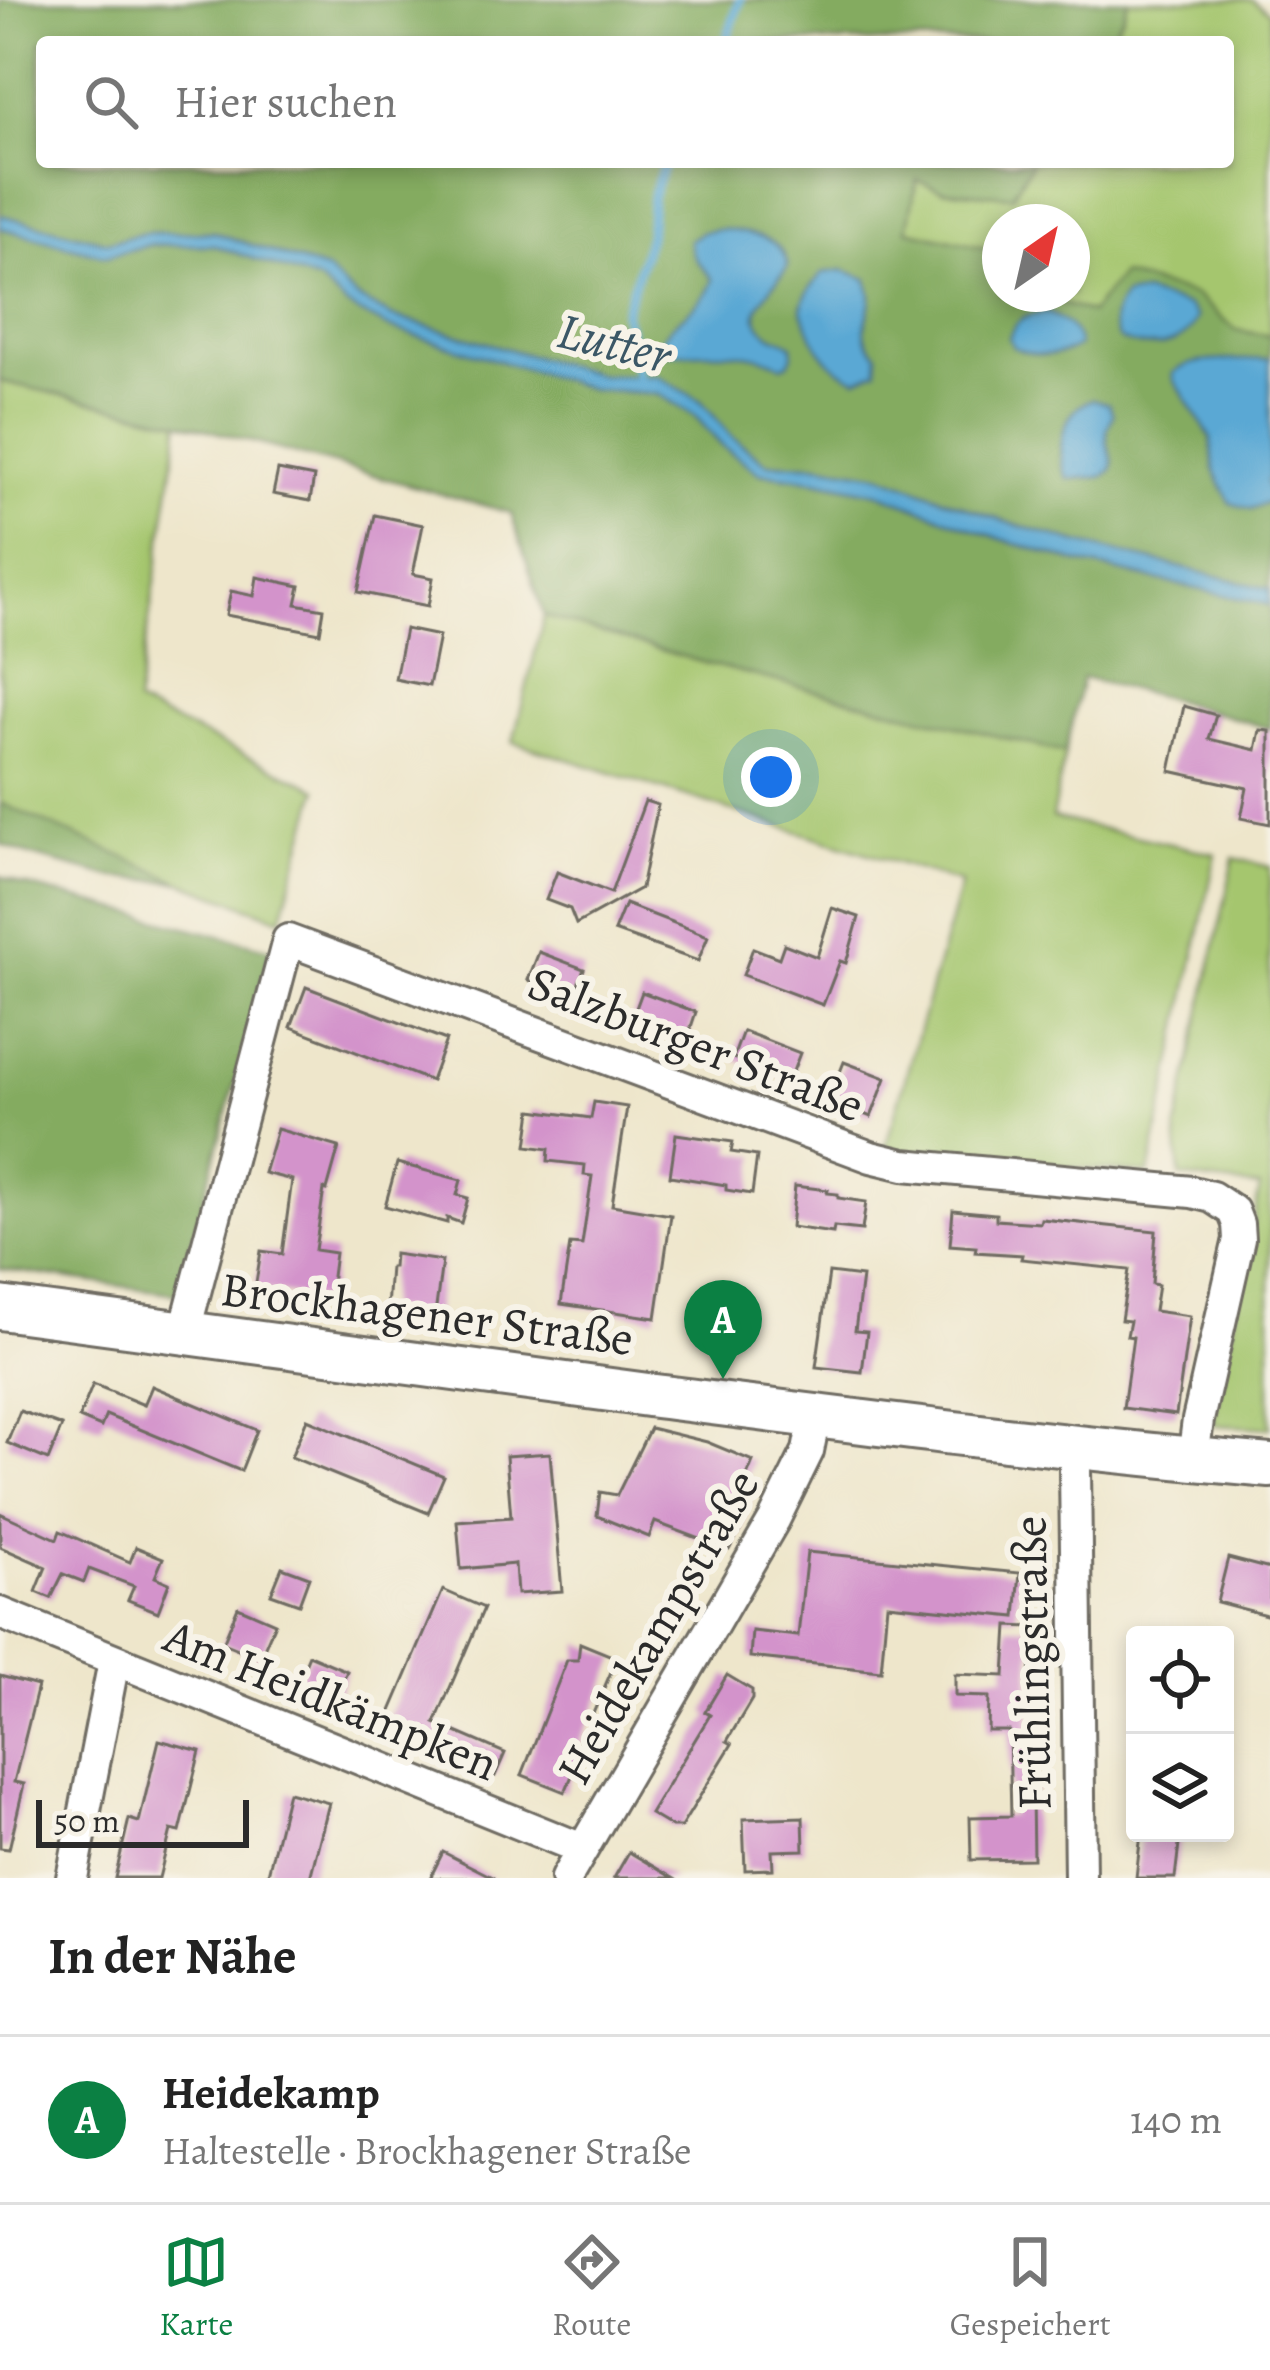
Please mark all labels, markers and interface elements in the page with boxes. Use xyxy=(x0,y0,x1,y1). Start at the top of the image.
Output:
search box xyxy=(36,36,1234,168)
icon: search xyxy=(78,69,144,135)
text: Hier suchen xyxy=(174,71,397,133)
north arrow xyxy=(982,204,1090,312)
water label: Lutter xyxy=(550,295,680,391)
your location xyxy=(741,747,801,807)
street label: Salzburger Straße xyxy=(519,950,873,1138)
street label: Brockhagener Straße xyxy=(217,1256,637,1372)
pin: A xyxy=(684,1280,762,1379)
street label: Heidekampstraße xyxy=(541,1457,775,1797)
street label: Frühlingstraße xyxy=(996,1515,1068,1811)
street label: Am Heidkämpken xyxy=(154,1603,507,1797)
map controls xyxy=(1126,1626,1234,1842)
button: locate xyxy=(1126,1626,1234,1734)
button: layers xyxy=(1126,1734,1234,1842)
scale bar xyxy=(36,1794,249,1847)
text: 50 m xyxy=(54,1798,120,1843)
text: In der Nähe xyxy=(48,1921,297,1991)
text: Heidekamp xyxy=(162,2062,380,2124)
text: A xyxy=(75,2093,99,2146)
text: 140 m xyxy=(1130,2093,1222,2146)
text: Haltestelle · Brockhagener Straße xyxy=(162,2124,691,2177)
tab: Karte xyxy=(159,2229,233,2346)
tab: Route xyxy=(552,2229,631,2346)
tab: Gespeichert xyxy=(950,2229,1111,2346)

